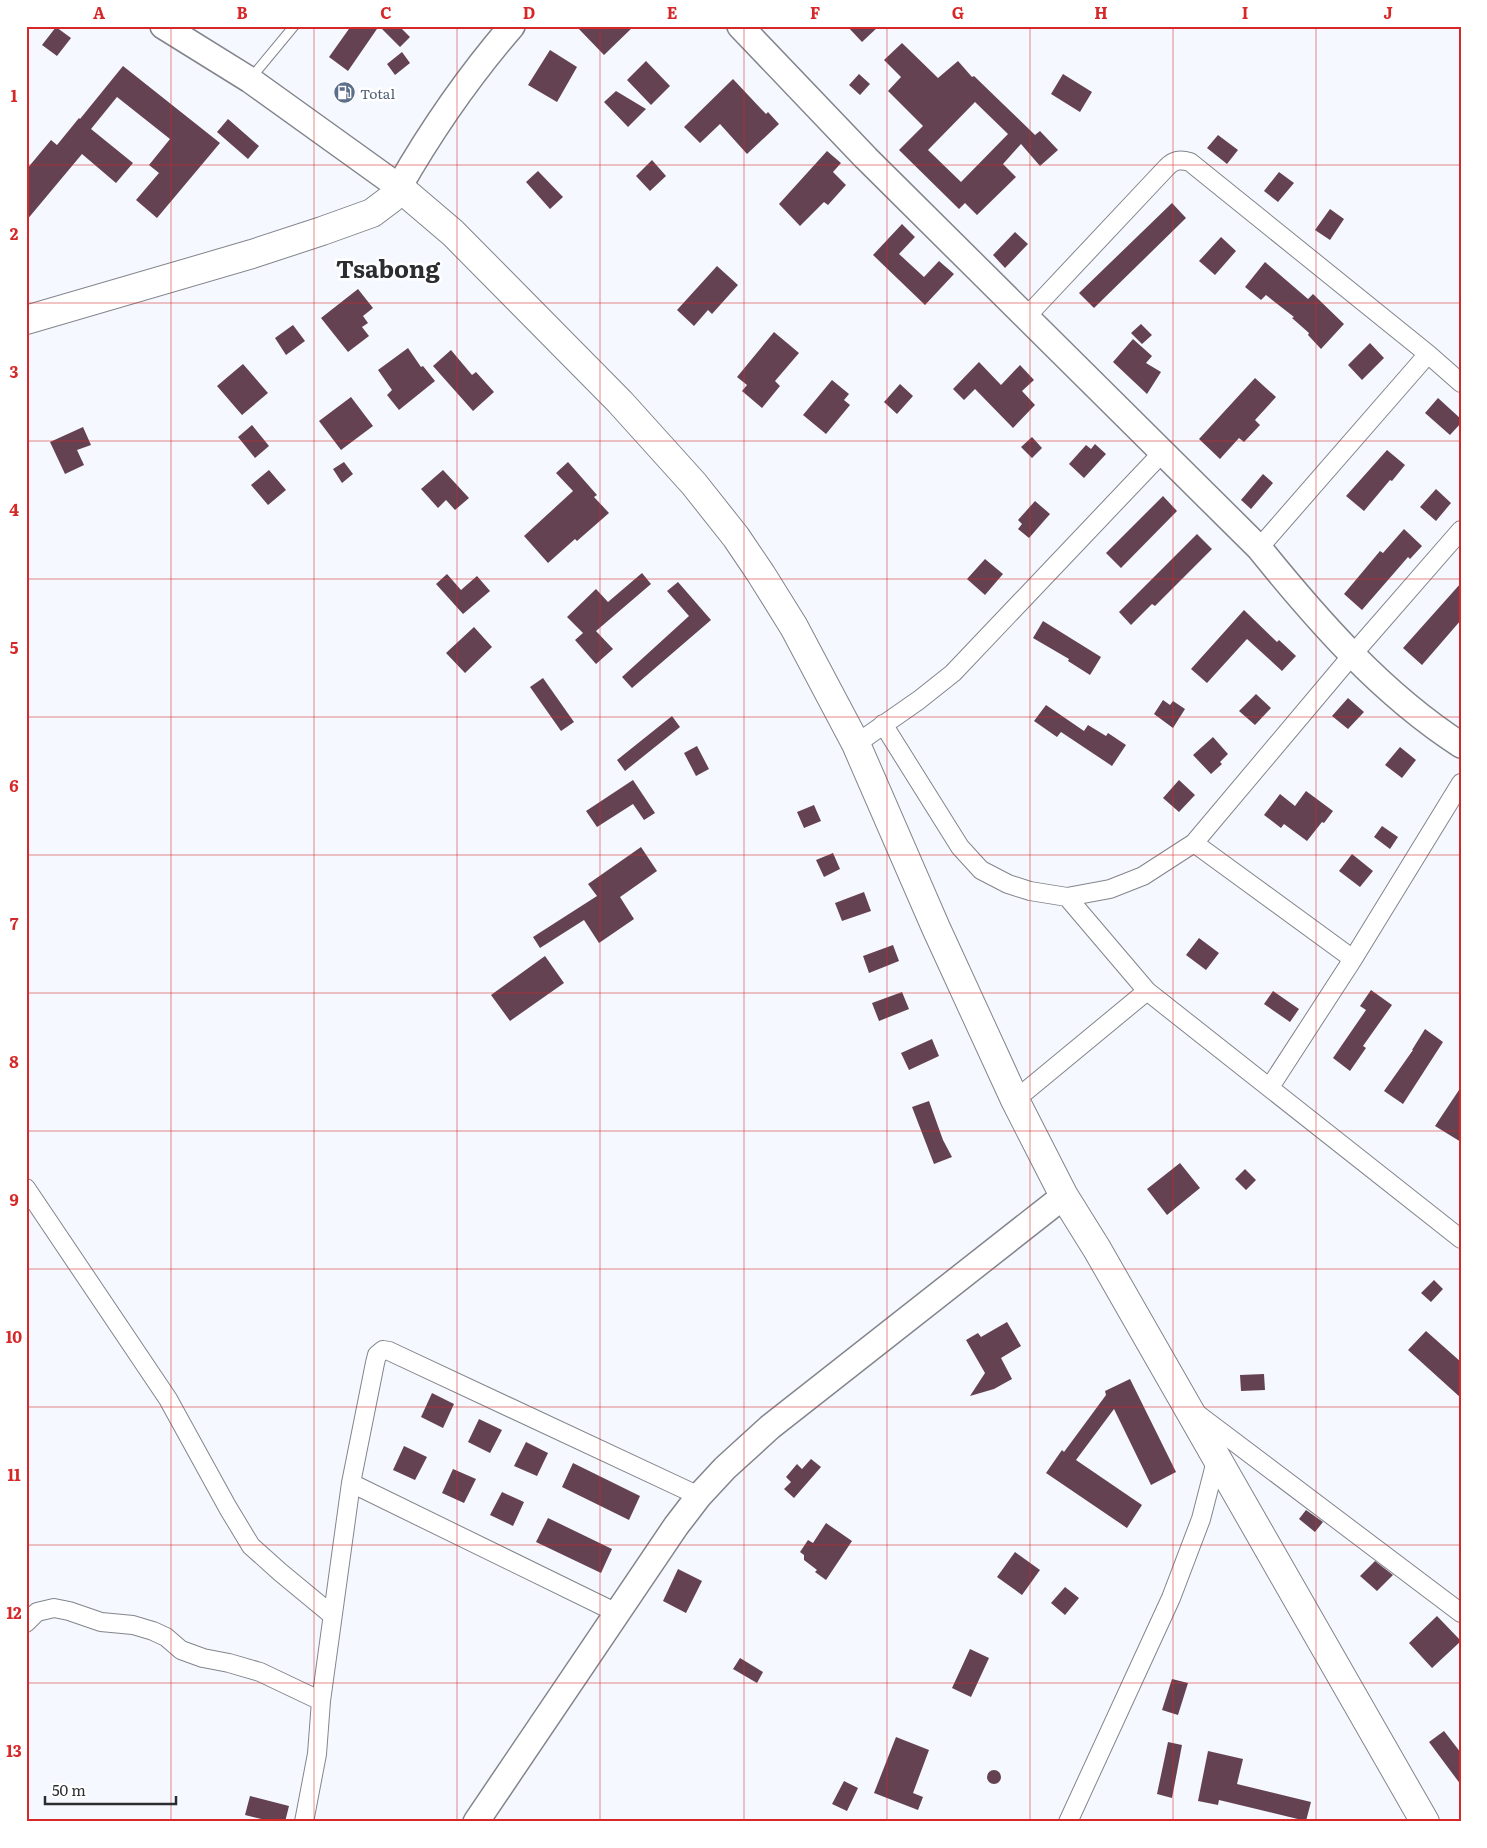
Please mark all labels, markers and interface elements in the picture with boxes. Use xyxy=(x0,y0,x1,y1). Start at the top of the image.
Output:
text: A xyxy=(93,0,105,24)
text: B xyxy=(236,0,248,24)
text: C xyxy=(380,0,392,24)
text: D xyxy=(523,0,535,24)
text: E xyxy=(667,0,678,24)
text: F xyxy=(810,0,820,24)
text: G xyxy=(952,0,964,24)
text: H xyxy=(1094,0,1108,24)
text: I xyxy=(1242,0,1248,24)
text: J xyxy=(1383,0,1393,24)
fuel station icon: Total xyxy=(332,81,356,105)
text: 1 xyxy=(11,83,18,107)
place label: Total xyxy=(360,83,395,103)
text: 2 xyxy=(10,221,19,245)
district label: Tsabong xyxy=(336,250,440,285)
text: 3 xyxy=(10,359,19,383)
text: 4 xyxy=(9,497,19,521)
text: 5 xyxy=(10,635,19,659)
text: 6 xyxy=(9,773,19,797)
text: 7 xyxy=(10,911,19,935)
text: 8 xyxy=(9,1049,19,1073)
text: 9 xyxy=(9,1187,19,1211)
text: 10 xyxy=(6,1324,22,1348)
text: 11 xyxy=(7,1462,21,1486)
text: 12 xyxy=(6,1600,22,1624)
text: 13 xyxy=(6,1738,22,1762)
scale bar xyxy=(45,1773,176,1805)
text: 50 m xyxy=(52,1778,86,1801)

